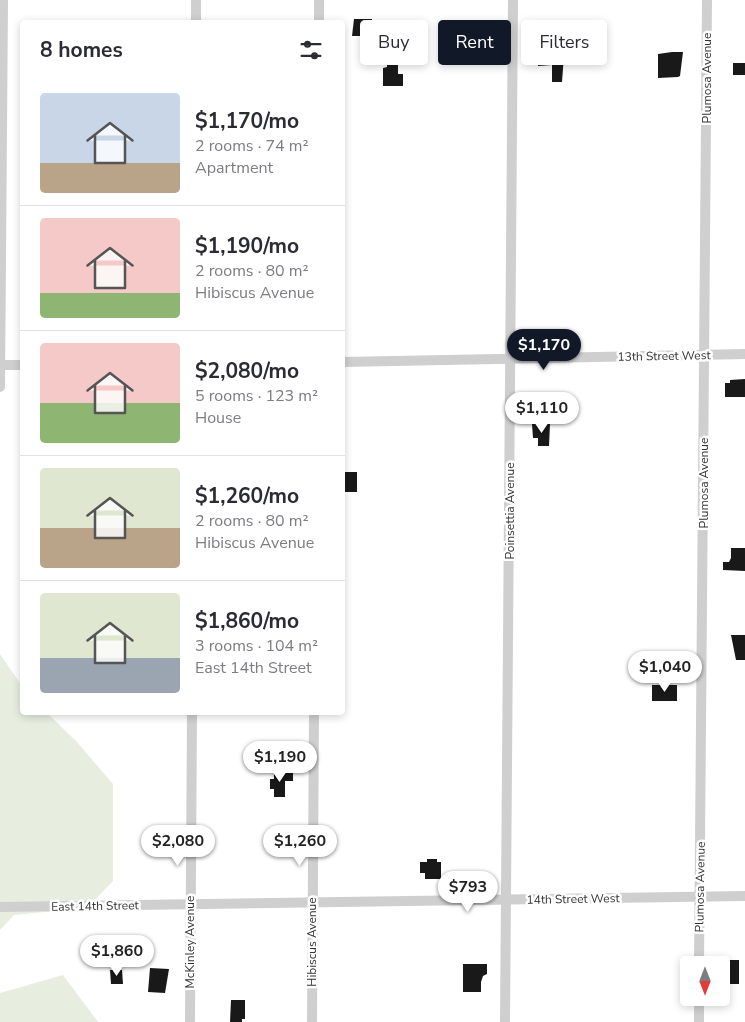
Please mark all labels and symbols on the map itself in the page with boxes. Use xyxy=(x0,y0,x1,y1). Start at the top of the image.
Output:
street label: Plumosa Avenue xyxy=(699,33,715,123)
pin: $1,170 xyxy=(503,328,585,371)
street label: 13th Street West xyxy=(617,347,711,365)
pin: $1,110 xyxy=(501,392,583,434)
street label: Plumosa Avenue xyxy=(696,438,712,528)
street label: Poinsettia Avenue xyxy=(502,462,518,560)
pin: $1,040 xyxy=(624,650,706,693)
pin: $1,190 xyxy=(239,740,321,783)
pin: $2,080 xyxy=(137,824,219,867)
pin: $1,260 xyxy=(259,824,341,867)
street label: Plumosa Avenue xyxy=(691,841,709,933)
pin: $793 xyxy=(438,870,498,913)
street label: 14th Street West xyxy=(526,890,620,908)
street label: McKinley Avenue xyxy=(182,896,198,988)
street label: East 14th Street xyxy=(51,897,140,915)
street label: Hibiscus Avenue xyxy=(304,897,320,987)
pin: $1,860 xyxy=(76,934,158,977)
north arrow xyxy=(680,956,730,1006)

